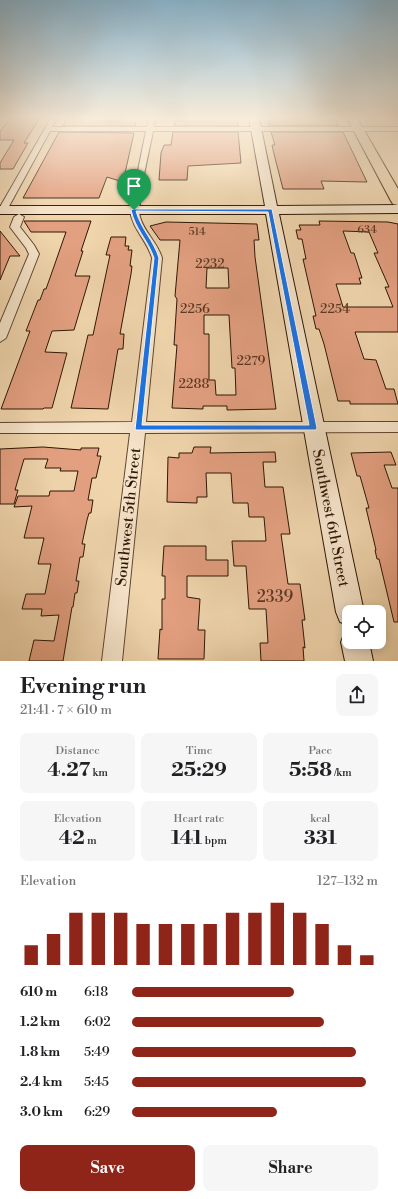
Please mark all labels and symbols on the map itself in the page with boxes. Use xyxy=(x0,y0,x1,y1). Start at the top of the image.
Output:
pin xyxy=(117,169,151,210)
house number: 634 xyxy=(357,223,377,237)
house number: 514 xyxy=(189,225,206,239)
house number: 2232 xyxy=(195,256,225,272)
house number: 2256 xyxy=(180,301,210,317)
house number: 2254 xyxy=(320,301,350,317)
house number: 2279 xyxy=(237,353,266,369)
house number: 2288 xyxy=(179,376,209,392)
street label: Southwest 5th Street xyxy=(112,446,145,587)
street label: Southwest 6th Street xyxy=(308,447,353,589)
house number: 2339 xyxy=(257,587,294,607)

